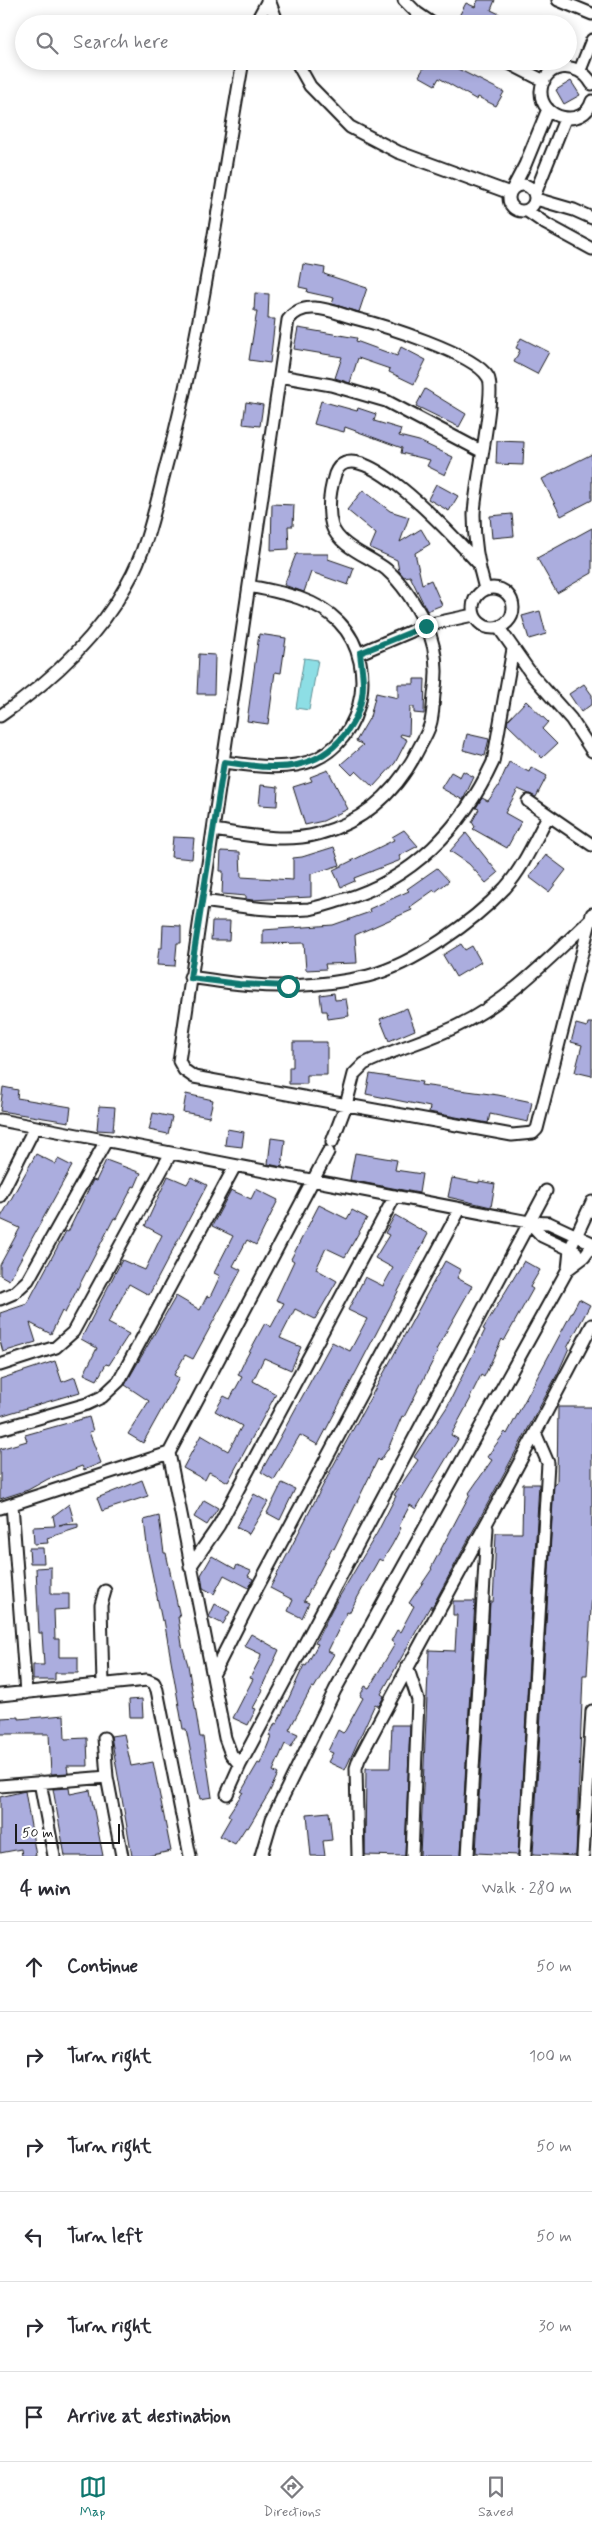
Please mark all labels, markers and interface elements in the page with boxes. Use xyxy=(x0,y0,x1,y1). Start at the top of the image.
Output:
search box xyxy=(15,15,577,70)
icon: search xyxy=(33,29,61,57)
text: Search here xyxy=(73,30,169,55)
route end xyxy=(415,615,438,638)
route start xyxy=(277,975,300,998)
scale bar xyxy=(15,1821,120,1844)
text: 50 m xyxy=(22,1824,53,1842)
text: 4 min xyxy=(20,1875,71,1903)
text: Walk · 280 m xyxy=(482,1878,572,1899)
icon: ahead xyxy=(20,1953,48,1981)
text: Continue xyxy=(67,1954,138,1979)
text: 50 m xyxy=(536,1956,572,1977)
icon: right xyxy=(20,2043,48,2071)
text: Turn right xyxy=(67,2044,151,2069)
text: 100 m xyxy=(529,2046,572,2067)
icon: right xyxy=(20,2133,48,2161)
text: Turn right xyxy=(67,2134,151,2159)
text: 50 m xyxy=(536,2136,572,2157)
icon: left xyxy=(20,2223,48,2251)
text: Turn left xyxy=(67,2224,143,2249)
text: 50 m xyxy=(536,2226,572,2247)
icon: right xyxy=(20,2313,48,2341)
text: Turn right xyxy=(67,2314,151,2339)
text: 30 m xyxy=(539,2316,572,2337)
icon: arrive xyxy=(20,2403,48,2431)
text: Arrive at destination xyxy=(67,2404,231,2429)
tab: Map xyxy=(79,2473,107,2521)
tab: Directions xyxy=(264,2473,321,2521)
tab: Saved xyxy=(478,2473,513,2521)

